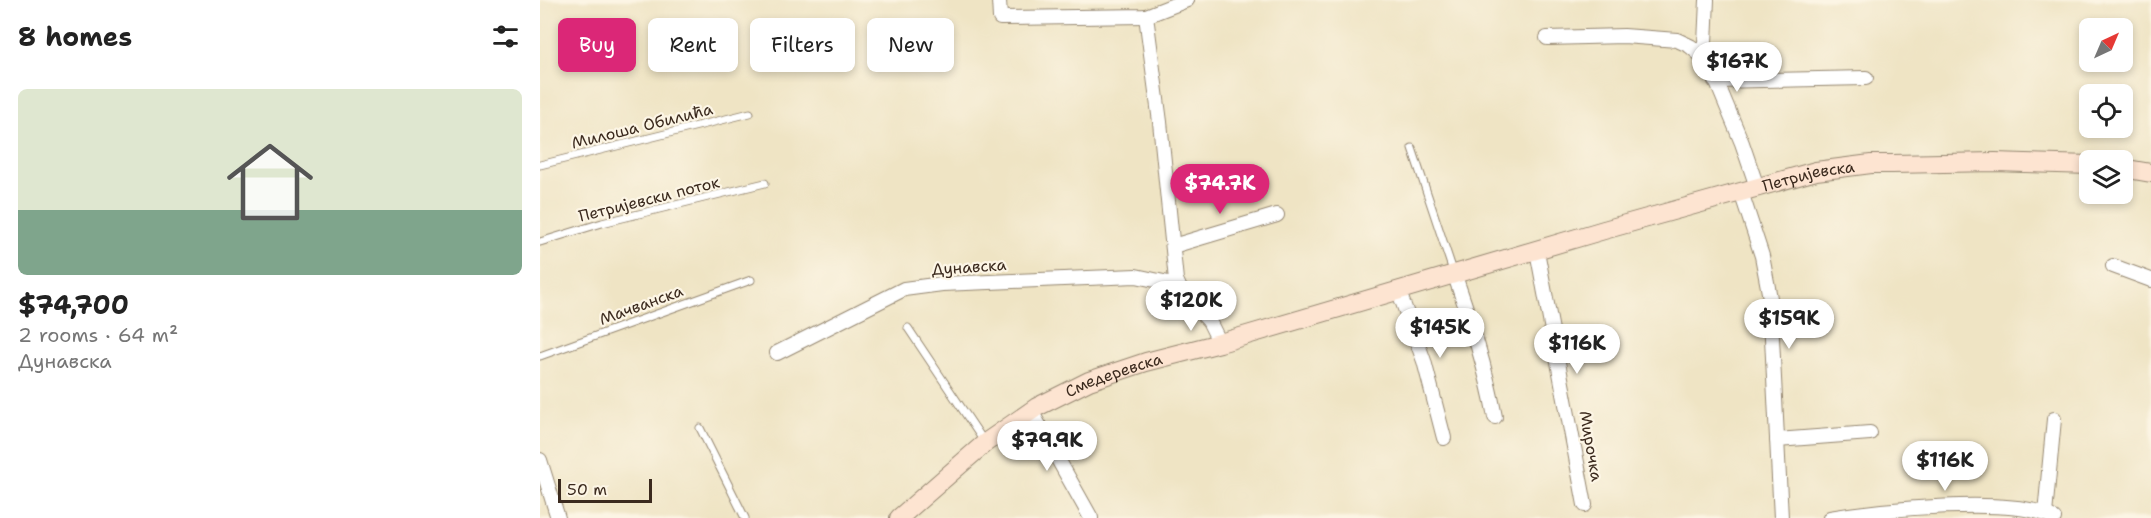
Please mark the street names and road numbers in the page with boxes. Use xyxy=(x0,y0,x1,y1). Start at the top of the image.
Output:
street label: Милоша Обилића xyxy=(569,98,715,154)
street label: Петријевска xyxy=(1760,156,1856,196)
street label: Петријевски поток xyxy=(576,171,722,227)
street label: Дунавска xyxy=(931,254,1007,280)
street label: Мачванска xyxy=(596,280,686,330)
street label: Смедеревска xyxy=(1061,348,1165,402)
street label: Мирочка xyxy=(1574,409,1608,483)

